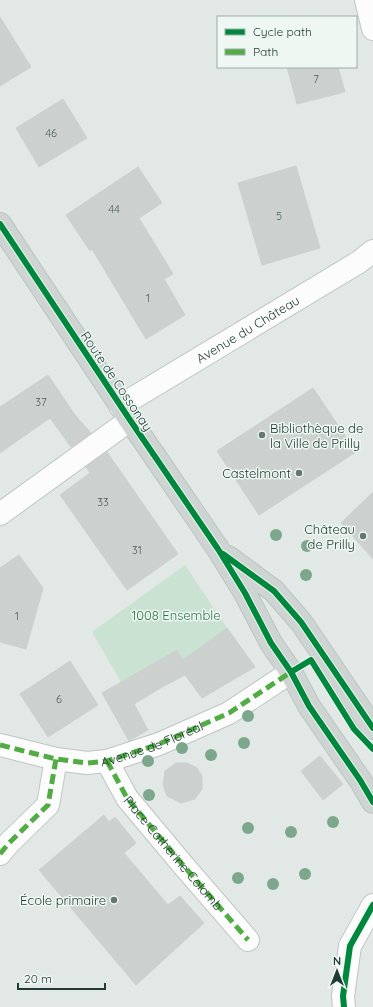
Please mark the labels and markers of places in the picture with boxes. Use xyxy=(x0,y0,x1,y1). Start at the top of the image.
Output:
place label: Bibliothèque de la Ville de Prilly xyxy=(270,420,363,451)
marker: Bibliothèque de la Ville de Prilly xyxy=(257,430,267,440)
place label: Castelmont xyxy=(222,465,291,481)
marker: Castelmont xyxy=(294,468,304,478)
place label: Château de Prilly xyxy=(304,521,355,552)
marker: Château de Prilly xyxy=(358,531,368,541)
place label: École primaire xyxy=(20,892,106,908)
marker: École primaire xyxy=(109,895,119,905)

